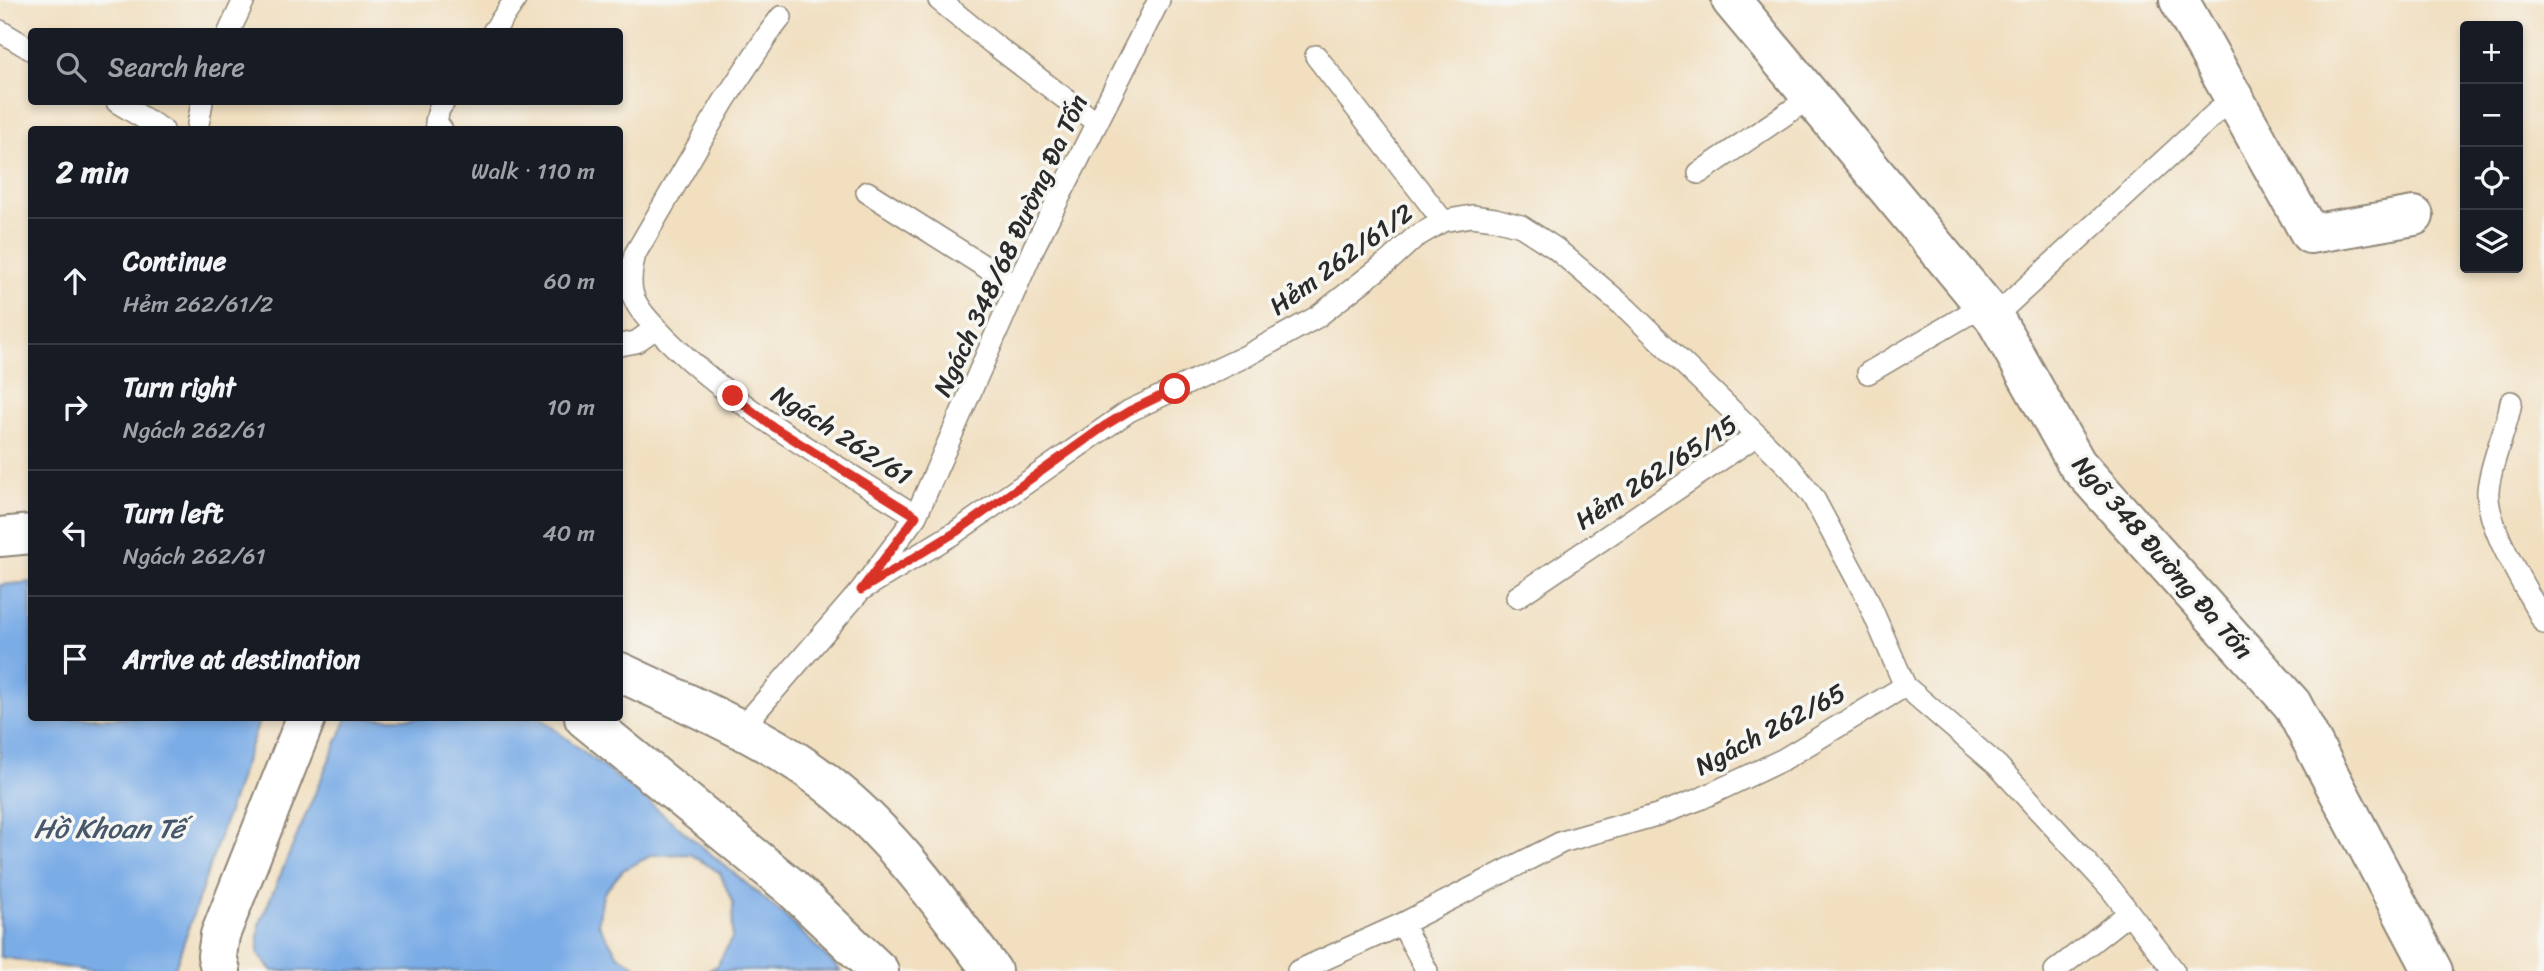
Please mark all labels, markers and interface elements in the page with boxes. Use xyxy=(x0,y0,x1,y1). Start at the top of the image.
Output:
map controls xyxy=(2460,21,2523,273)
button: + xyxy=(2460,21,2523,84)
search box xyxy=(28,28,623,105)
text: Search here xyxy=(108,44,245,90)
icon: search xyxy=(52,48,90,86)
button: − xyxy=(2460,84,2523,147)
street label: Ngách 348/68 Đường Đa Tốn xyxy=(920,86,1100,404)
text: 2 min xyxy=(56,145,129,199)
button: locate xyxy=(2460,147,2523,210)
text: Walk · 110 m xyxy=(471,151,595,192)
street label: Hẻm 262/61/2 xyxy=(1259,190,1423,328)
button: layers xyxy=(2460,210,2523,273)
text: Continue xyxy=(123,238,226,284)
text: 60 m xyxy=(544,261,595,302)
icon: ahead xyxy=(56,262,94,300)
text: Hẻm 262/61/2 xyxy=(123,284,273,325)
text: Turn right xyxy=(123,364,236,410)
street label: Ngách 262/61 xyxy=(762,372,922,498)
route start xyxy=(1159,373,1190,404)
route end xyxy=(717,380,748,411)
text: 10 m xyxy=(547,387,595,428)
icon: right xyxy=(56,388,94,426)
street label: Hẻm 262/65/15 xyxy=(1565,402,1747,542)
text: Ngách 262/61 xyxy=(123,410,266,451)
street label: Ngõ 348 Đường Đa Tốn xyxy=(2060,444,2266,670)
text: Turn left xyxy=(123,490,223,536)
text: 40 m xyxy=(542,513,595,554)
icon: left xyxy=(56,514,94,552)
text: Ngách 262/61 xyxy=(123,536,266,577)
text: Arrive at destination xyxy=(123,636,360,682)
icon: arrive xyxy=(56,640,94,678)
street label: Ngách 262/65 xyxy=(1686,670,1854,788)
water label: Hồ Khoan Tế xyxy=(34,804,194,853)

